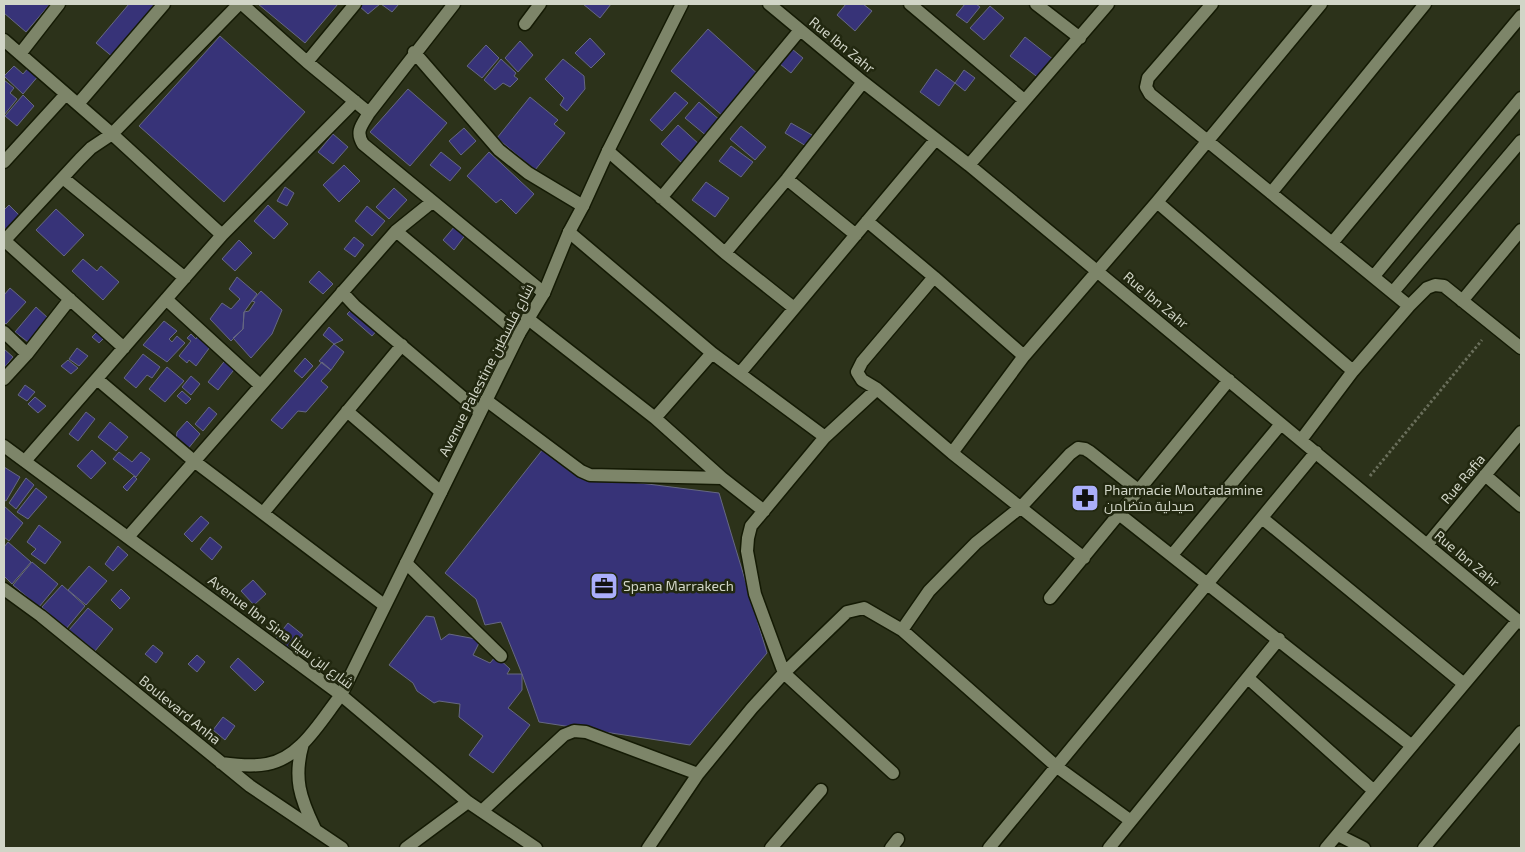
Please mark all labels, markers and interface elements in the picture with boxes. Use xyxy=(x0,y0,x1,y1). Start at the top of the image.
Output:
street label: Rue Ibn Zahr xyxy=(806,13,879,76)
street label: Rue Ibn Zahr xyxy=(1120,268,1193,332)
street label: Avenue Palestine شارع فلسطين xyxy=(434,280,538,460)
street label: Rue Rafia xyxy=(1437,450,1488,507)
place label: Pharmacie Moutadamine صيدلية متضامن xyxy=(1104,481,1263,514)
pharmacy icon: Pharmacie Moutadamine صيدلية متضامن xyxy=(1070,483,1100,513)
street label: Rue Ibn Zahr xyxy=(1431,527,1504,591)
street label: Avenue Ibn Sina شارع ابن سينا xyxy=(205,571,357,693)
office icon: Spana Marrakech xyxy=(589,571,619,601)
place label: Spana Marrakech xyxy=(623,577,734,594)
street label: Boulevard Anha xyxy=(136,671,225,748)

